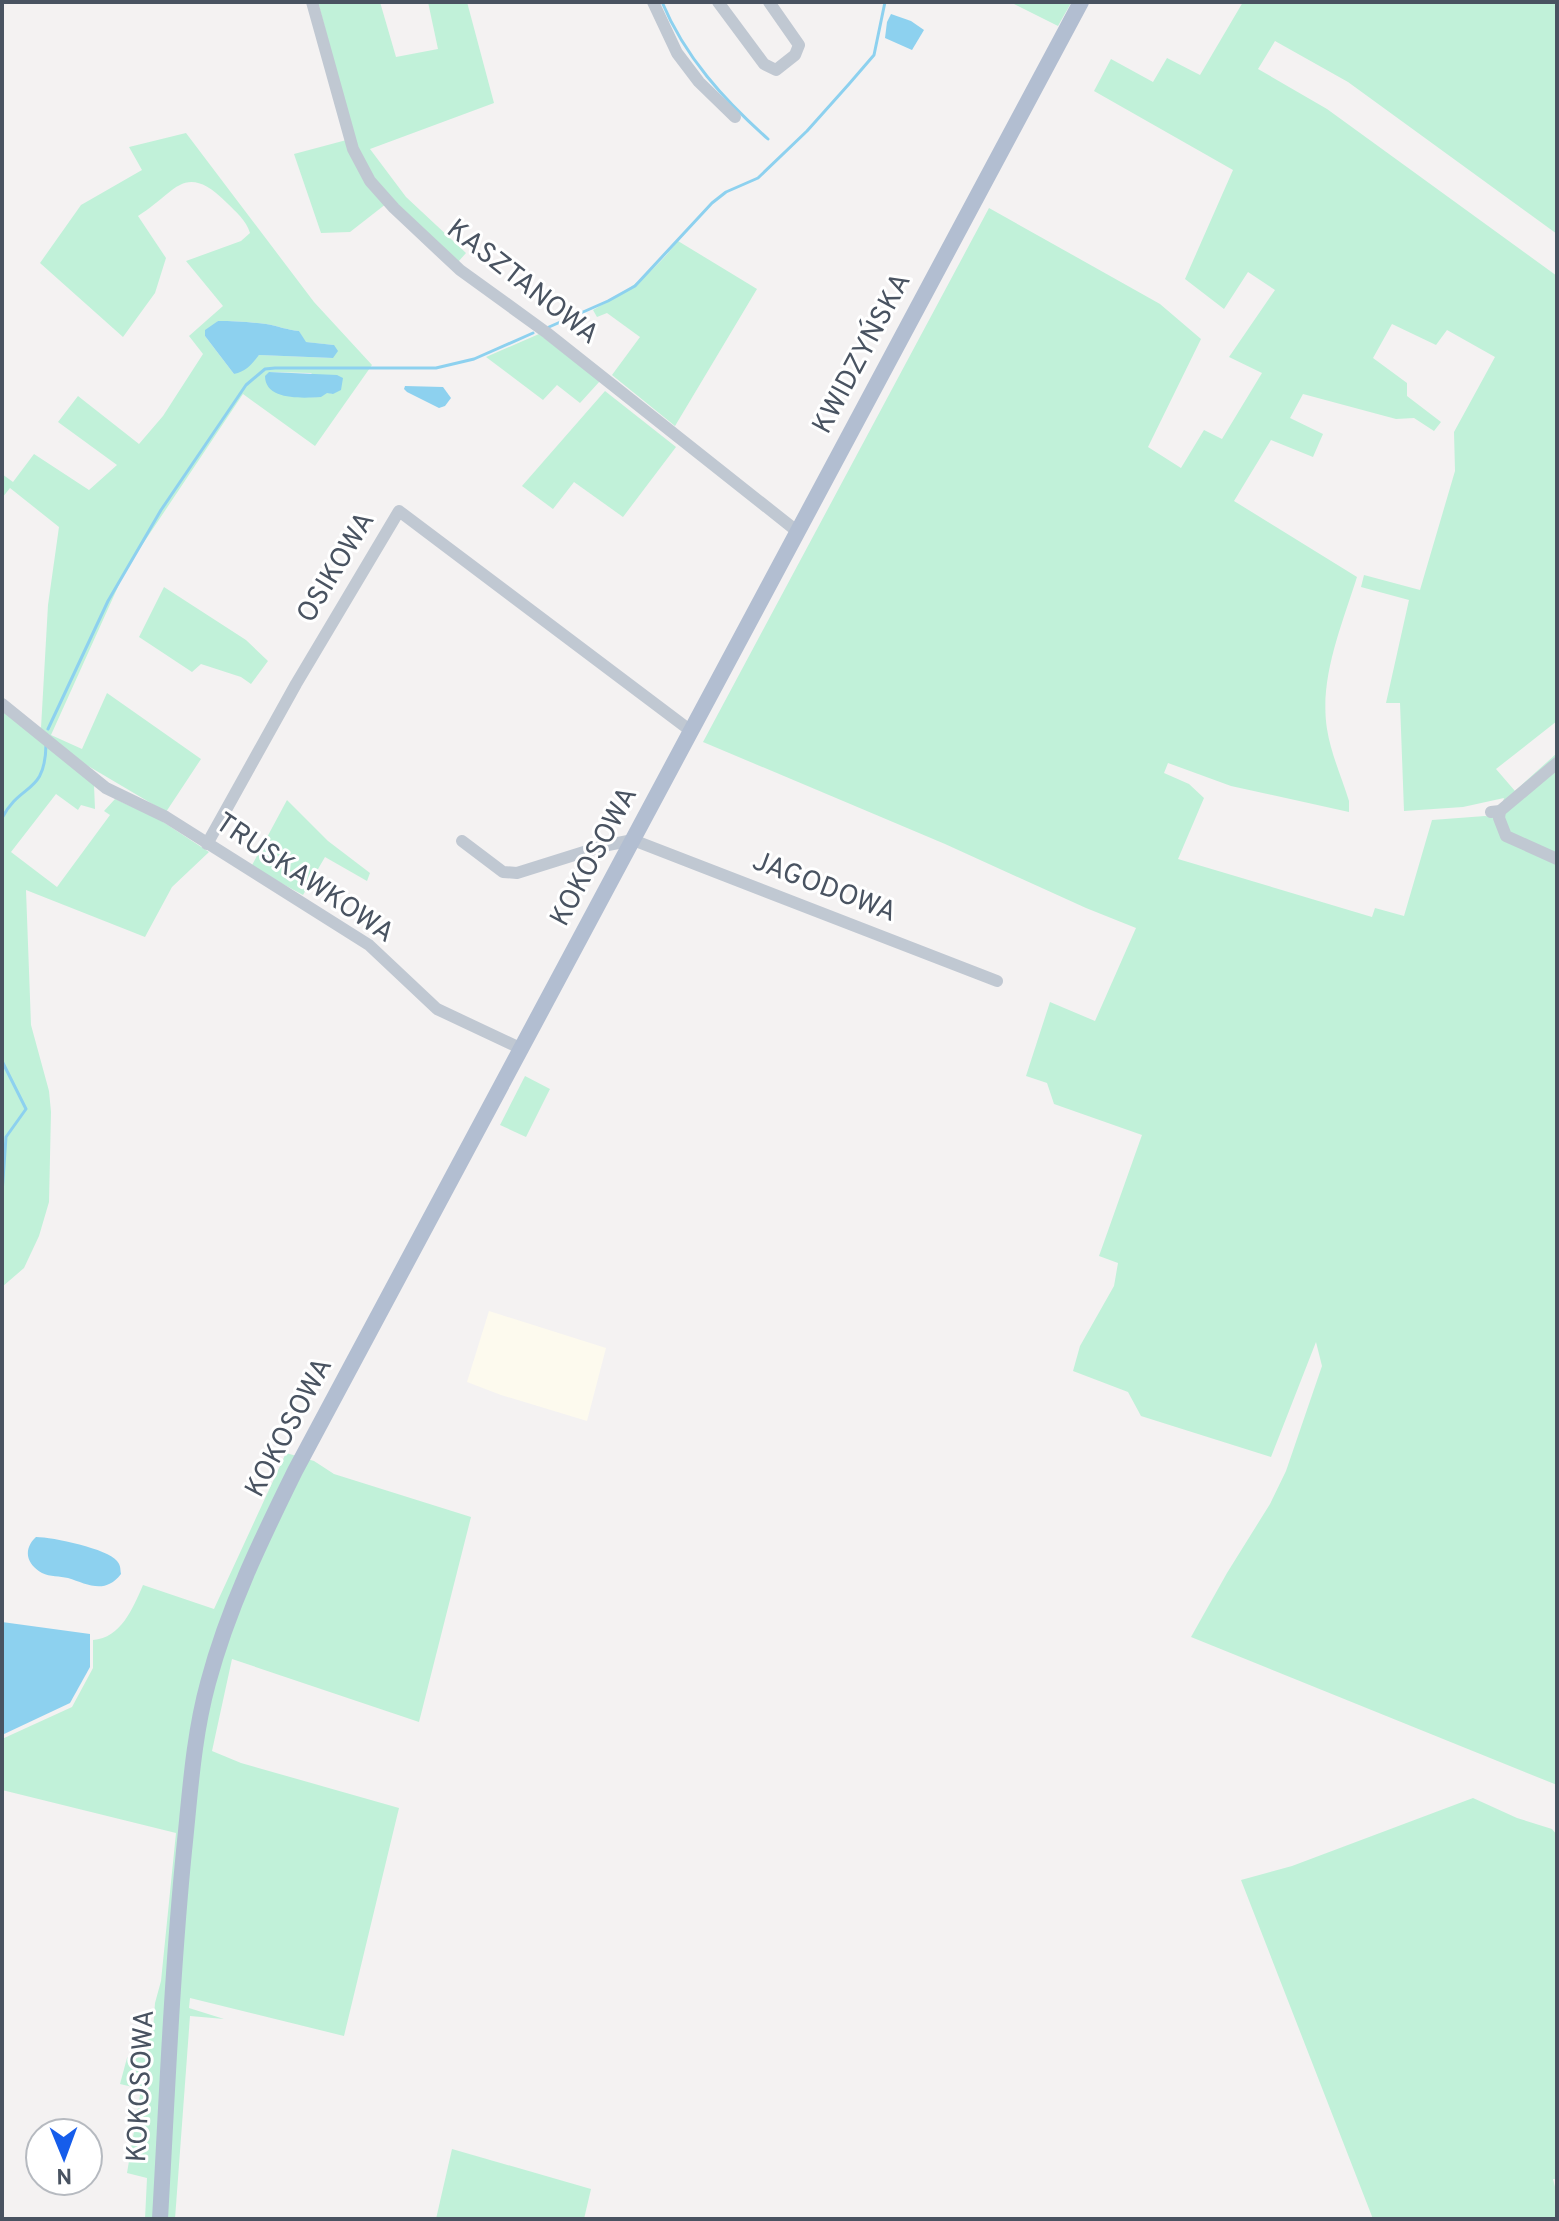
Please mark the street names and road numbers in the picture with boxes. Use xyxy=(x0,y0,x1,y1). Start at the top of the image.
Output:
street label: KASZTANOWA xyxy=(439,212,605,354)
street label: KWIDZYŃSKA xyxy=(804,266,920,441)
street label: OSIKOWA xyxy=(290,506,384,630)
street label: KOKOSOWA xyxy=(543,781,647,933)
street label: TRUSKAWKOWA xyxy=(208,806,400,952)
street label: JAGODOWA xyxy=(747,844,901,932)
street label: KOKOSOWA xyxy=(238,1352,342,1504)
street label: KOKOSOWA xyxy=(120,2009,164,2163)

